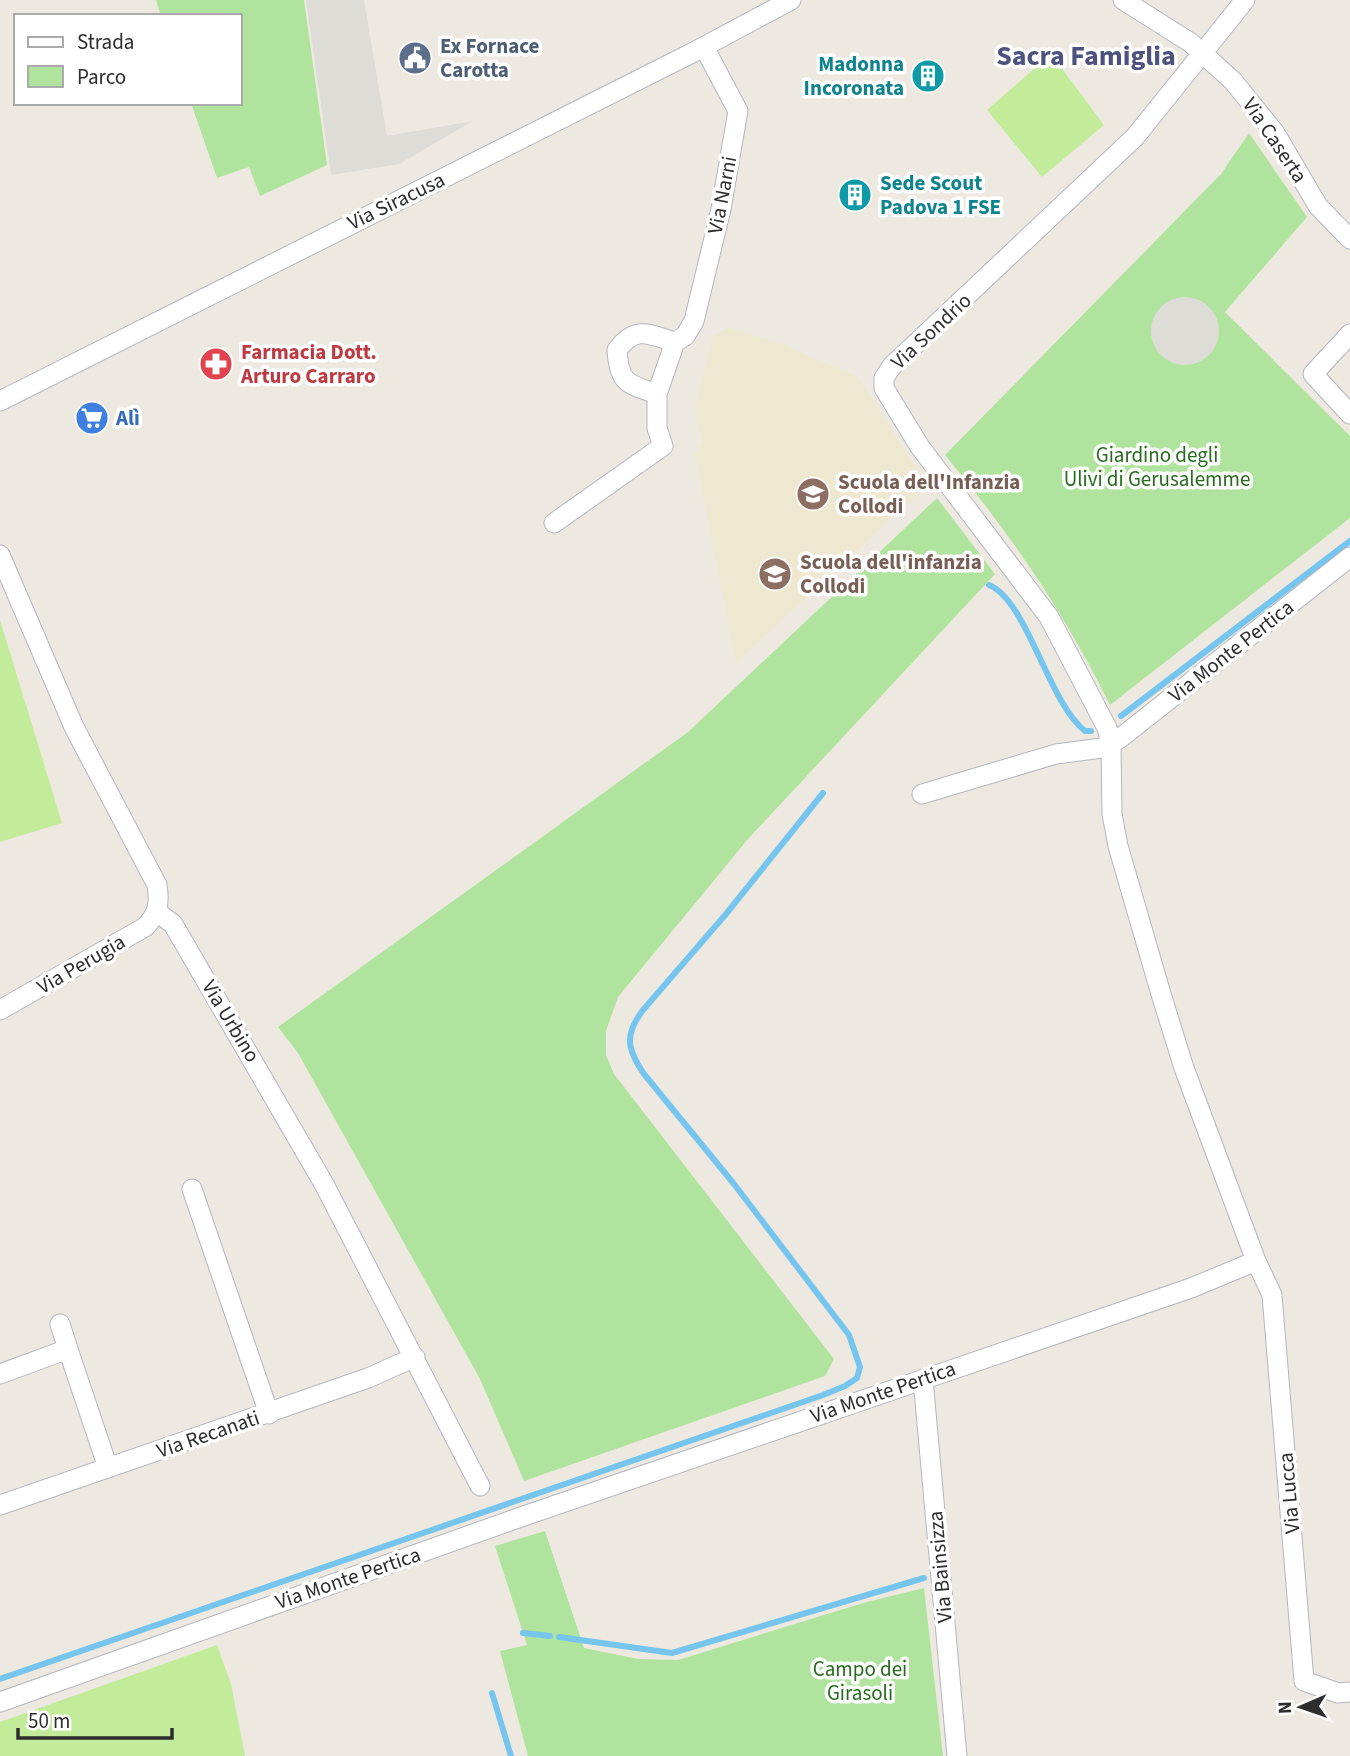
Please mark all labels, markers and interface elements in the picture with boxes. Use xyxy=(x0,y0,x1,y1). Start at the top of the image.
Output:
legend xyxy=(14,14,242,105)
text: Strada xyxy=(77,27,134,57)
place label: Ex Fornace Carotta xyxy=(440,31,540,85)
district label: Sacra Famiglia xyxy=(996,36,1176,76)
public building icon: Ex Fornace Carotta xyxy=(396,39,434,77)
place label: Madonna Incoronata xyxy=(804,49,904,103)
building icon: Madonna Incoronata xyxy=(909,57,947,95)
text: Parco xyxy=(77,62,126,92)
street label: Via Caserta xyxy=(1235,91,1315,189)
street label: Via Narni xyxy=(700,153,744,237)
street label: Via Siracusa xyxy=(342,165,450,237)
place label: Sede Scout Padova 1 FSE xyxy=(880,168,1001,222)
building icon: Sede Scout Padova 1 FSE xyxy=(836,176,874,214)
street label: Via Sondrio xyxy=(884,286,978,376)
place label: Farmacia Dott. Arturo Carraro xyxy=(240,337,377,391)
pharmacy icon: Farmacia Dott. Arturo Carraro xyxy=(197,345,235,383)
supermarket icon: Alì xyxy=(73,399,111,437)
place label: Alì xyxy=(115,403,140,433)
park label: Giardino degli Ulivi di Gerusalemme xyxy=(1064,440,1250,494)
place label: Scuola dell'Infanzia Collodi xyxy=(838,467,1020,521)
school or university icon: Scuola dell'Infanzia Collodi xyxy=(794,475,832,513)
place label: Scuola dell'infanzia Collodi xyxy=(800,547,982,601)
school or university icon: Scuola dell'infanzia Collodi xyxy=(756,555,794,593)
street label: Via Monte Pertica xyxy=(1162,593,1300,709)
street label: Via Perugia xyxy=(31,927,131,1001)
street label: Via Urbino xyxy=(195,974,267,1068)
street label: Via Monte Pertica xyxy=(806,1353,960,1431)
street label: Via Recanati xyxy=(153,1402,263,1466)
street label: Via Lucca xyxy=(1271,1451,1307,1535)
street label: Via Bainsizza xyxy=(920,1510,960,1624)
street label: Via Monte Pertica xyxy=(271,1539,425,1617)
park label: Campo dei Girasoli xyxy=(813,1654,907,1708)
north arrow xyxy=(1266,1672,1336,1742)
scale bar xyxy=(18,1696,172,1740)
text: N xyxy=(1272,1701,1299,1714)
text: 50 m xyxy=(28,1706,70,1736)

